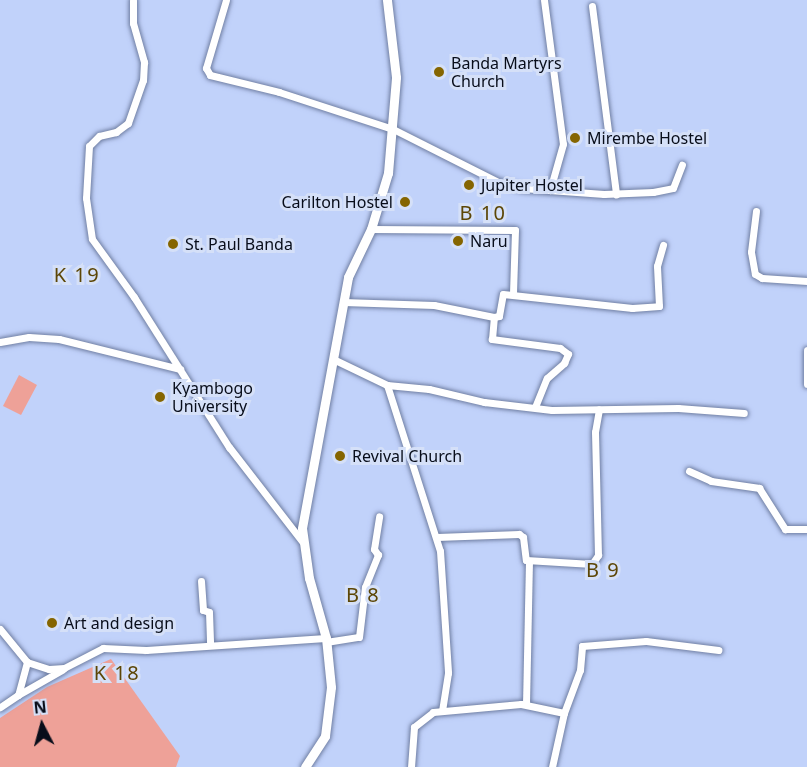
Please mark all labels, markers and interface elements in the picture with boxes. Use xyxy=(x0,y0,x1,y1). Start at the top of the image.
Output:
place label: Banda Martyrs Church xyxy=(451,53,562,91)
marker: Banda Martyrs Church xyxy=(432,65,446,79)
place label: Mirembe Hostel xyxy=(587,128,707,148)
marker: Mirembe Hostel xyxy=(568,131,582,145)
place label: Jupiter Hostel xyxy=(481,175,583,195)
marker: Jupiter Hostel xyxy=(462,178,476,192)
place label: Carilton Hostel xyxy=(281,192,393,212)
marker: Carilton Hostel xyxy=(398,195,412,209)
district label: B 10 xyxy=(459,200,507,224)
place label: Naru xyxy=(470,231,508,251)
place label: St. Paul Banda xyxy=(185,234,293,254)
marker: Naru xyxy=(451,234,465,248)
marker: St. Paul Banda xyxy=(166,237,180,251)
district label: K 19 xyxy=(54,262,100,286)
place label: Kyambogo University xyxy=(172,378,253,416)
marker: Kyambogo University xyxy=(153,390,167,404)
place label: Revival Church xyxy=(352,446,462,466)
marker: Revival Church xyxy=(333,449,347,463)
district label: B 9 xyxy=(586,557,620,581)
district label: B 8 xyxy=(346,582,380,606)
place label: Art and design xyxy=(64,613,174,633)
marker: Art and design xyxy=(45,616,59,630)
district label: K 18 xyxy=(94,660,140,684)
north arrow xyxy=(12,695,72,755)
text: N xyxy=(32,695,48,719)

